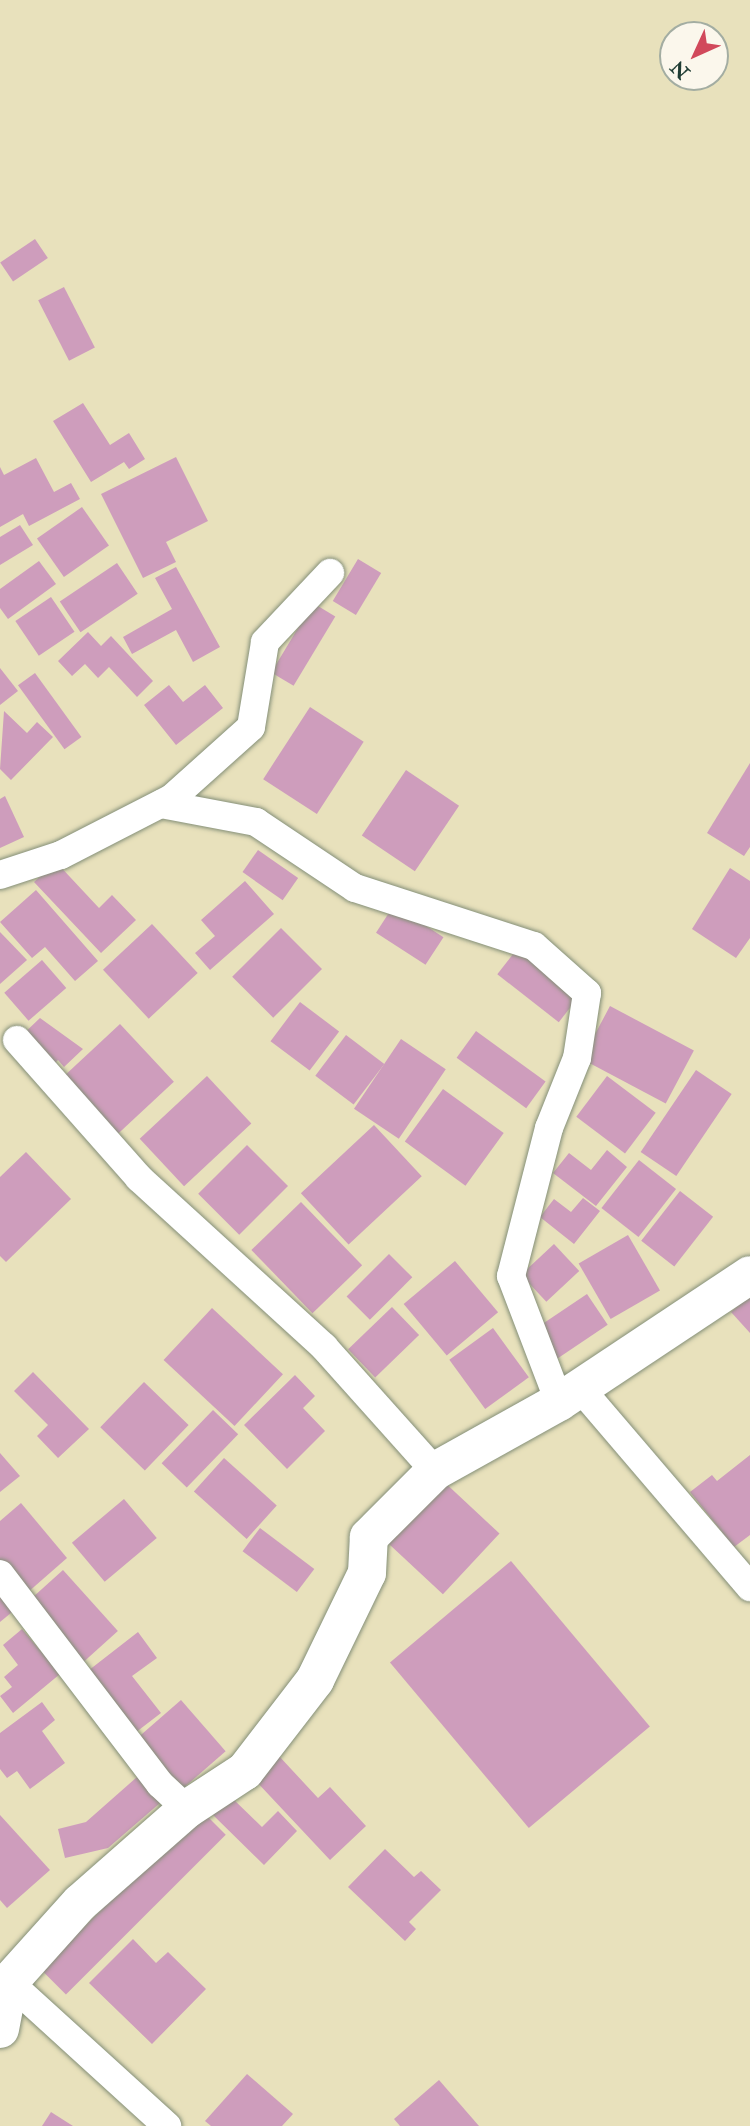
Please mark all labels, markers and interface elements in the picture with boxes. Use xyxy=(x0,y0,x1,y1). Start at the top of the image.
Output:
north arrow xyxy=(659,21,729,91)
text: N xyxy=(666,55,695,84)

